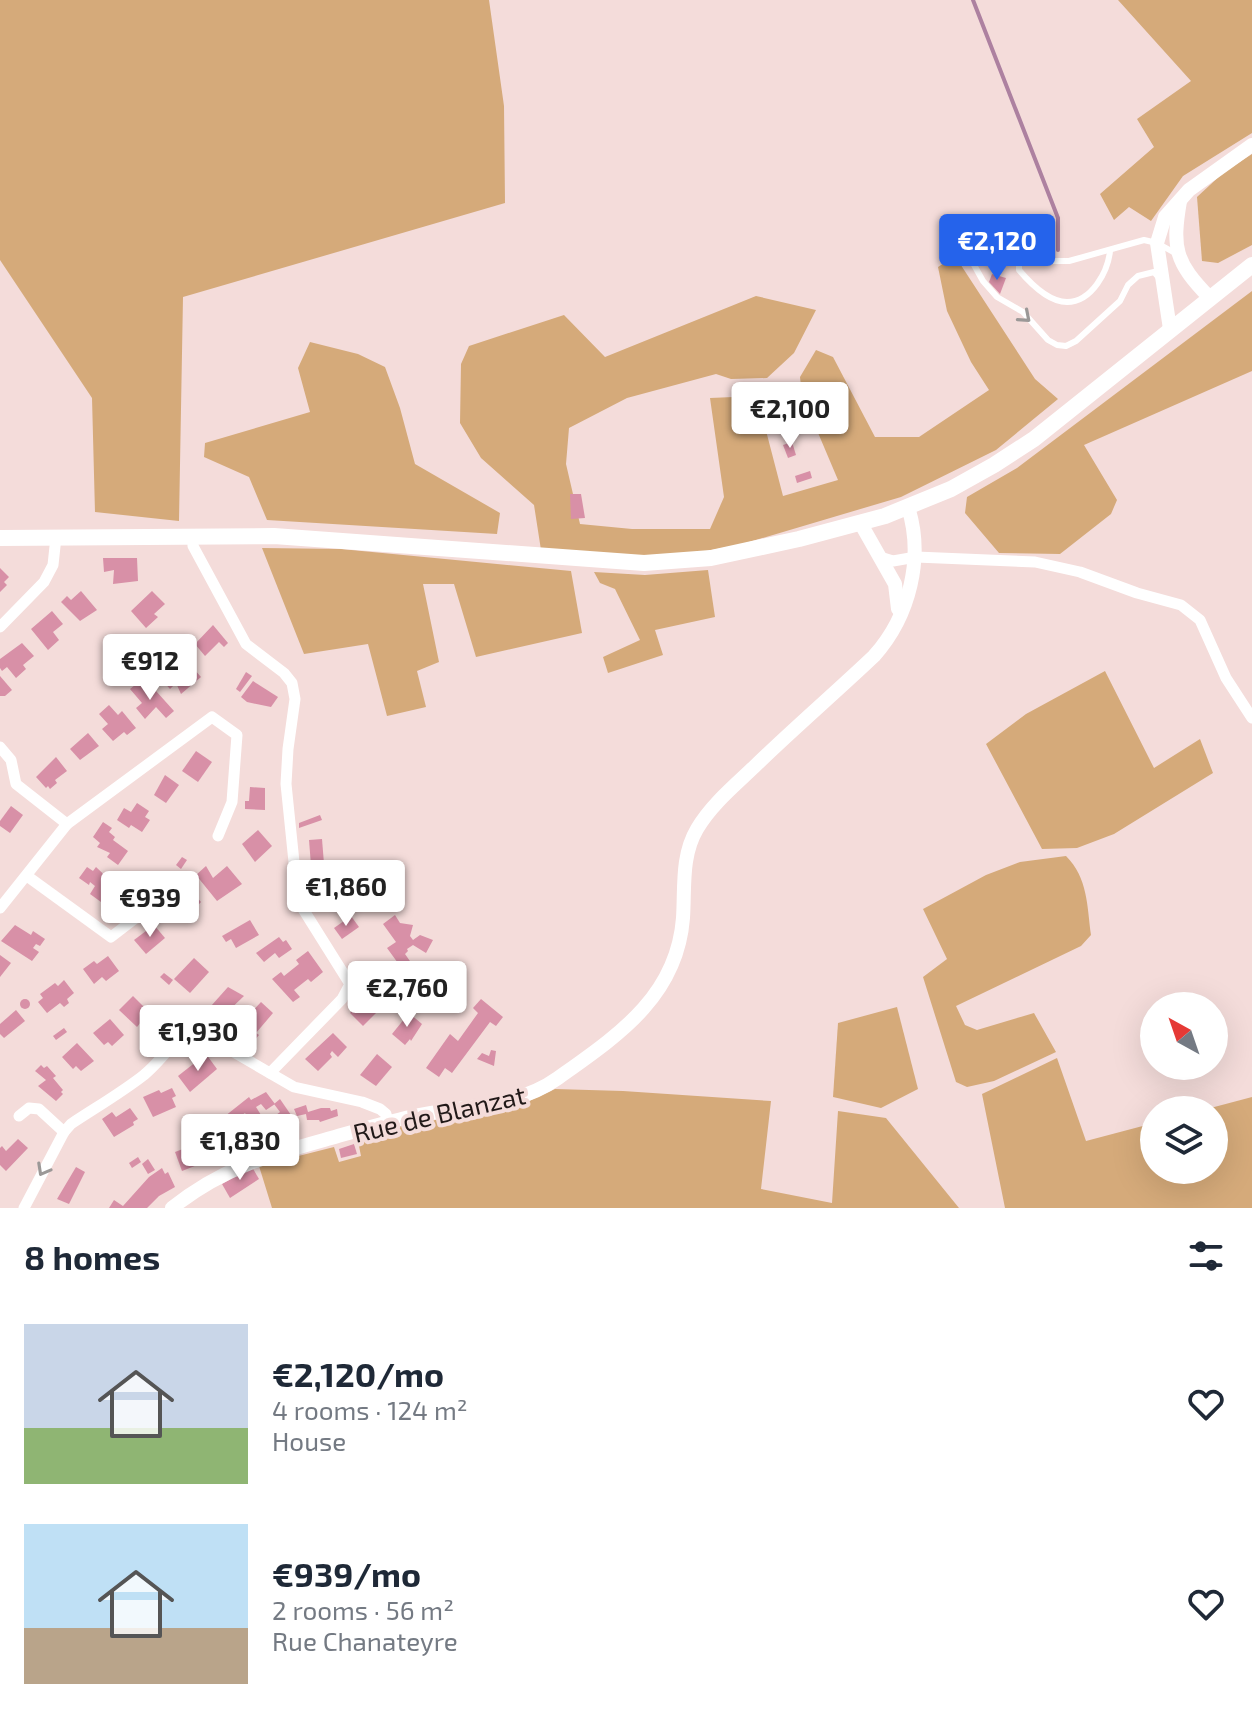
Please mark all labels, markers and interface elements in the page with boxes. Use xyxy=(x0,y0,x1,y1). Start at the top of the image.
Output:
pin: €2,120 xyxy=(932,214,1062,282)
text: €2,120 xyxy=(957,224,1037,255)
one-way arrow xyxy=(1016,307,1031,322)
pin: €2,100 xyxy=(725,382,855,450)
text: €2,100 xyxy=(749,392,831,423)
pin: €912 xyxy=(103,634,197,702)
text: €912 xyxy=(121,644,179,675)
pin: €1,860 xyxy=(281,860,411,928)
text: €1,860 xyxy=(305,870,387,901)
pin: €939 xyxy=(103,871,197,939)
text: €939 xyxy=(119,881,181,912)
pin: €2,760 xyxy=(342,961,472,1029)
text: €2,760 xyxy=(366,971,448,1002)
north arrow xyxy=(1140,992,1228,1080)
map controls xyxy=(1140,992,1228,1184)
pin: €1,930 xyxy=(133,1005,263,1073)
text: €1,930 xyxy=(158,1015,238,1046)
street label: Rue de Blanzat xyxy=(350,1078,528,1148)
button: layers xyxy=(1140,1096,1228,1184)
pin: €1,830 xyxy=(175,1114,305,1182)
text: €1,830 xyxy=(199,1124,281,1155)
one-way arrow xyxy=(37,1161,53,1175)
icon: filters xyxy=(1184,1234,1228,1278)
text: 8 homes xyxy=(24,1236,160,1277)
text: €2,120/mo xyxy=(272,1353,444,1394)
icon: home xyxy=(88,1356,184,1452)
icon: heart xyxy=(1184,1382,1228,1426)
text: 4 rooms · 124 m² xyxy=(272,1394,467,1425)
text: House xyxy=(272,1425,346,1456)
text: €939/mo xyxy=(272,1553,421,1594)
icon: home xyxy=(88,1556,184,1652)
icon: heart xyxy=(1184,1582,1228,1626)
text: 2 rooms · 56 m² xyxy=(272,1594,454,1625)
text: Rue Chanateyre xyxy=(272,1625,458,1656)

